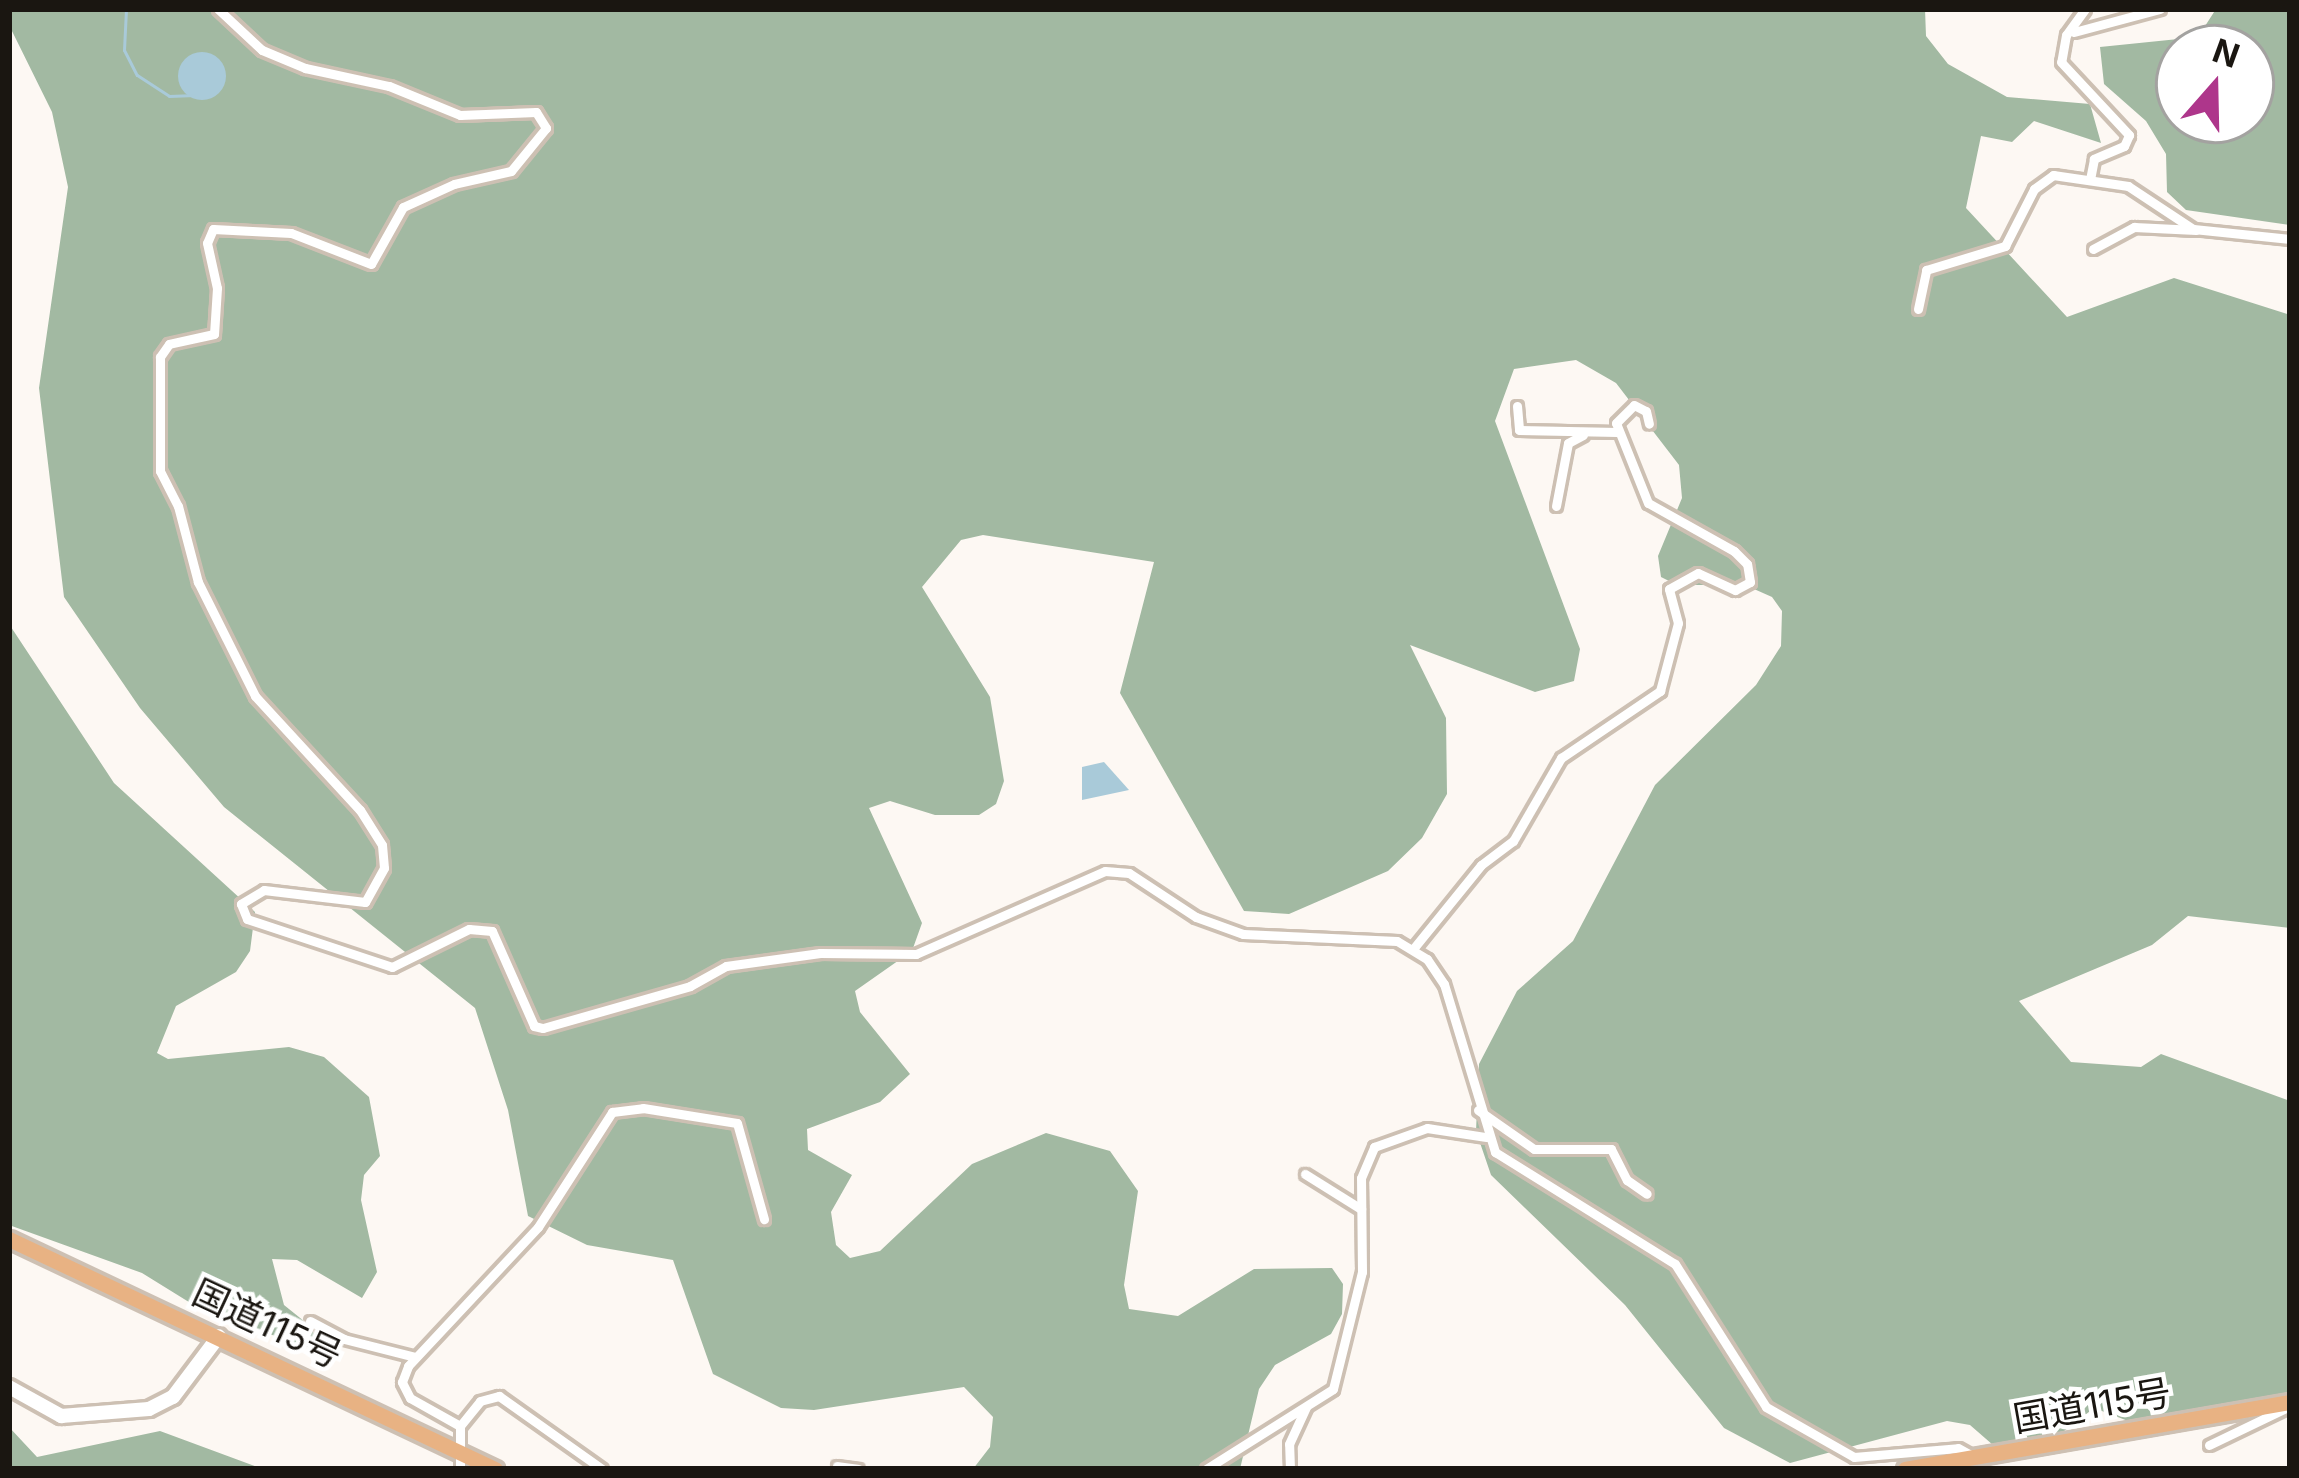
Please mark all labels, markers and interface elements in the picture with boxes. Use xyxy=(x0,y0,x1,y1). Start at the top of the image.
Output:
north arrow xyxy=(2155,24,2275,144)
text: N xyxy=(2208,30,2245,76)
street label: 国道115号 xyxy=(186,1271,348,1377)
street label: 国道115号 xyxy=(2010,1371,2174,1441)

